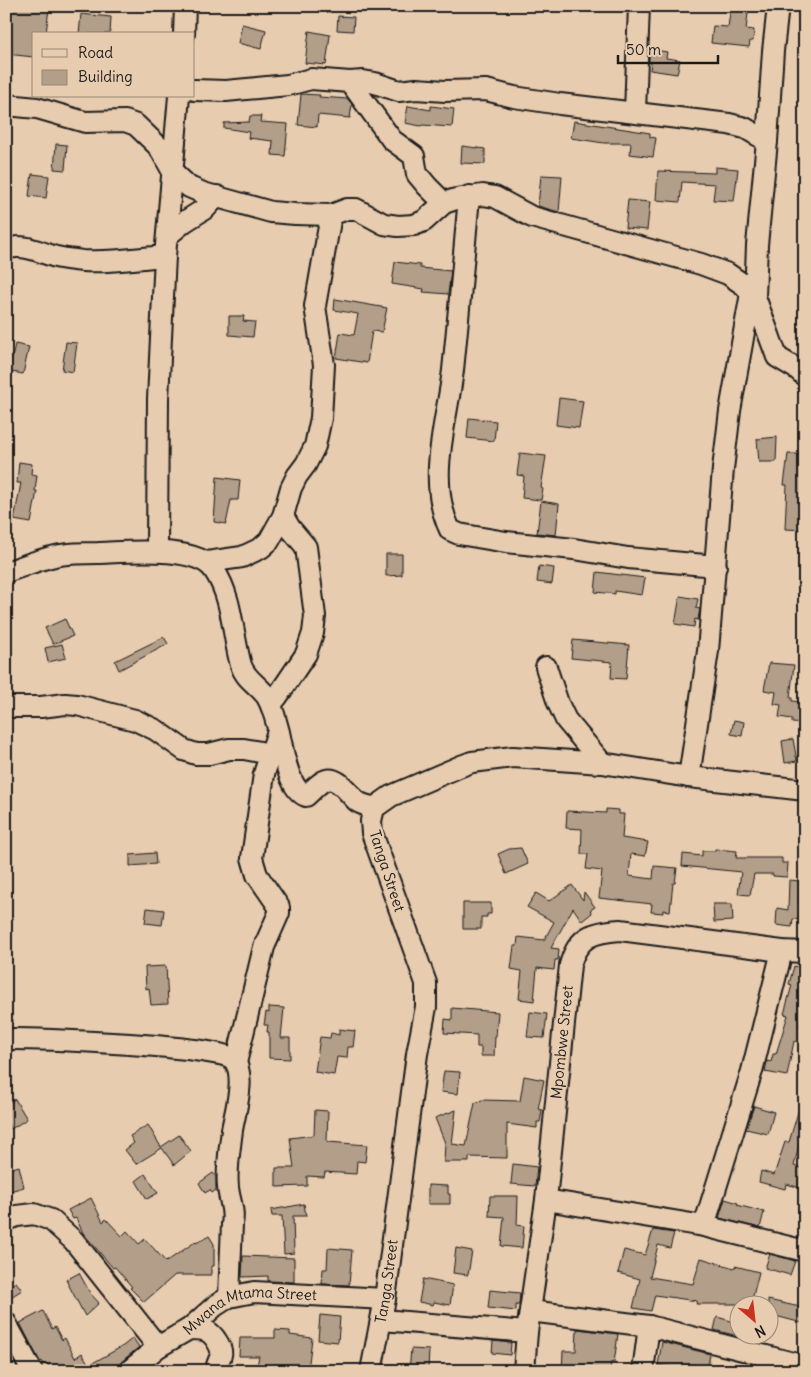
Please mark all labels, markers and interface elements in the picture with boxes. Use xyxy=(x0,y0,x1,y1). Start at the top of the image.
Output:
legend xyxy=(32,32,195,98)
scale bar xyxy=(618,32,718,64)
text: 50 m xyxy=(626,40,661,59)
text: Road xyxy=(78,43,113,62)
text: Building xyxy=(78,67,133,86)
street label: Tanga Street xyxy=(365,828,410,914)
street label: Mpombwe Street xyxy=(546,984,577,1100)
street label: Tanga Street xyxy=(370,1238,402,1325)
street label: Mwana Mtama Street xyxy=(179,1282,317,1339)
north arrow xyxy=(728,1294,778,1344)
text: N xyxy=(752,1321,769,1342)

